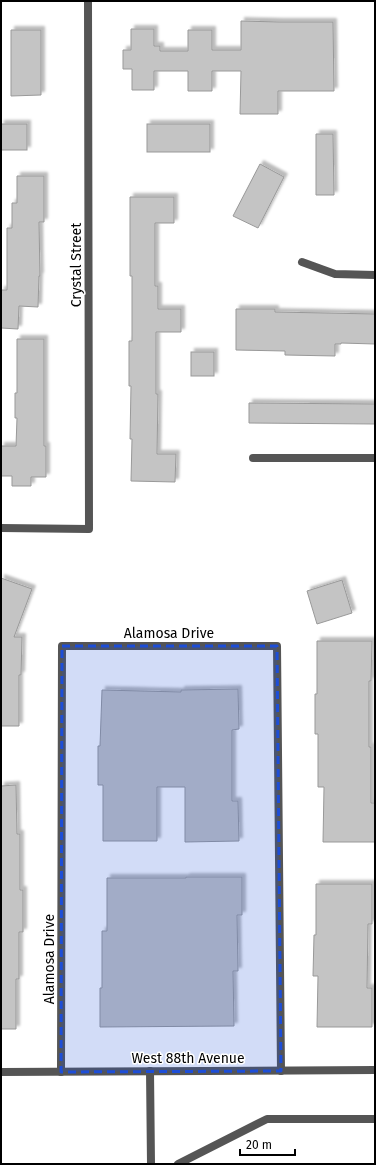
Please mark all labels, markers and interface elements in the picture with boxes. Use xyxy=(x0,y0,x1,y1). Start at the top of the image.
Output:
street label: Crystal Street xyxy=(68,222,85,307)
street label: Alamosa Drive xyxy=(124,625,214,642)
street label: Alamosa Drive xyxy=(41,914,58,1004)
street label: West 88th Avenue xyxy=(131,1050,245,1067)
scale bar xyxy=(240,1131,295,1157)
text: 20 m xyxy=(246,1138,272,1152)

